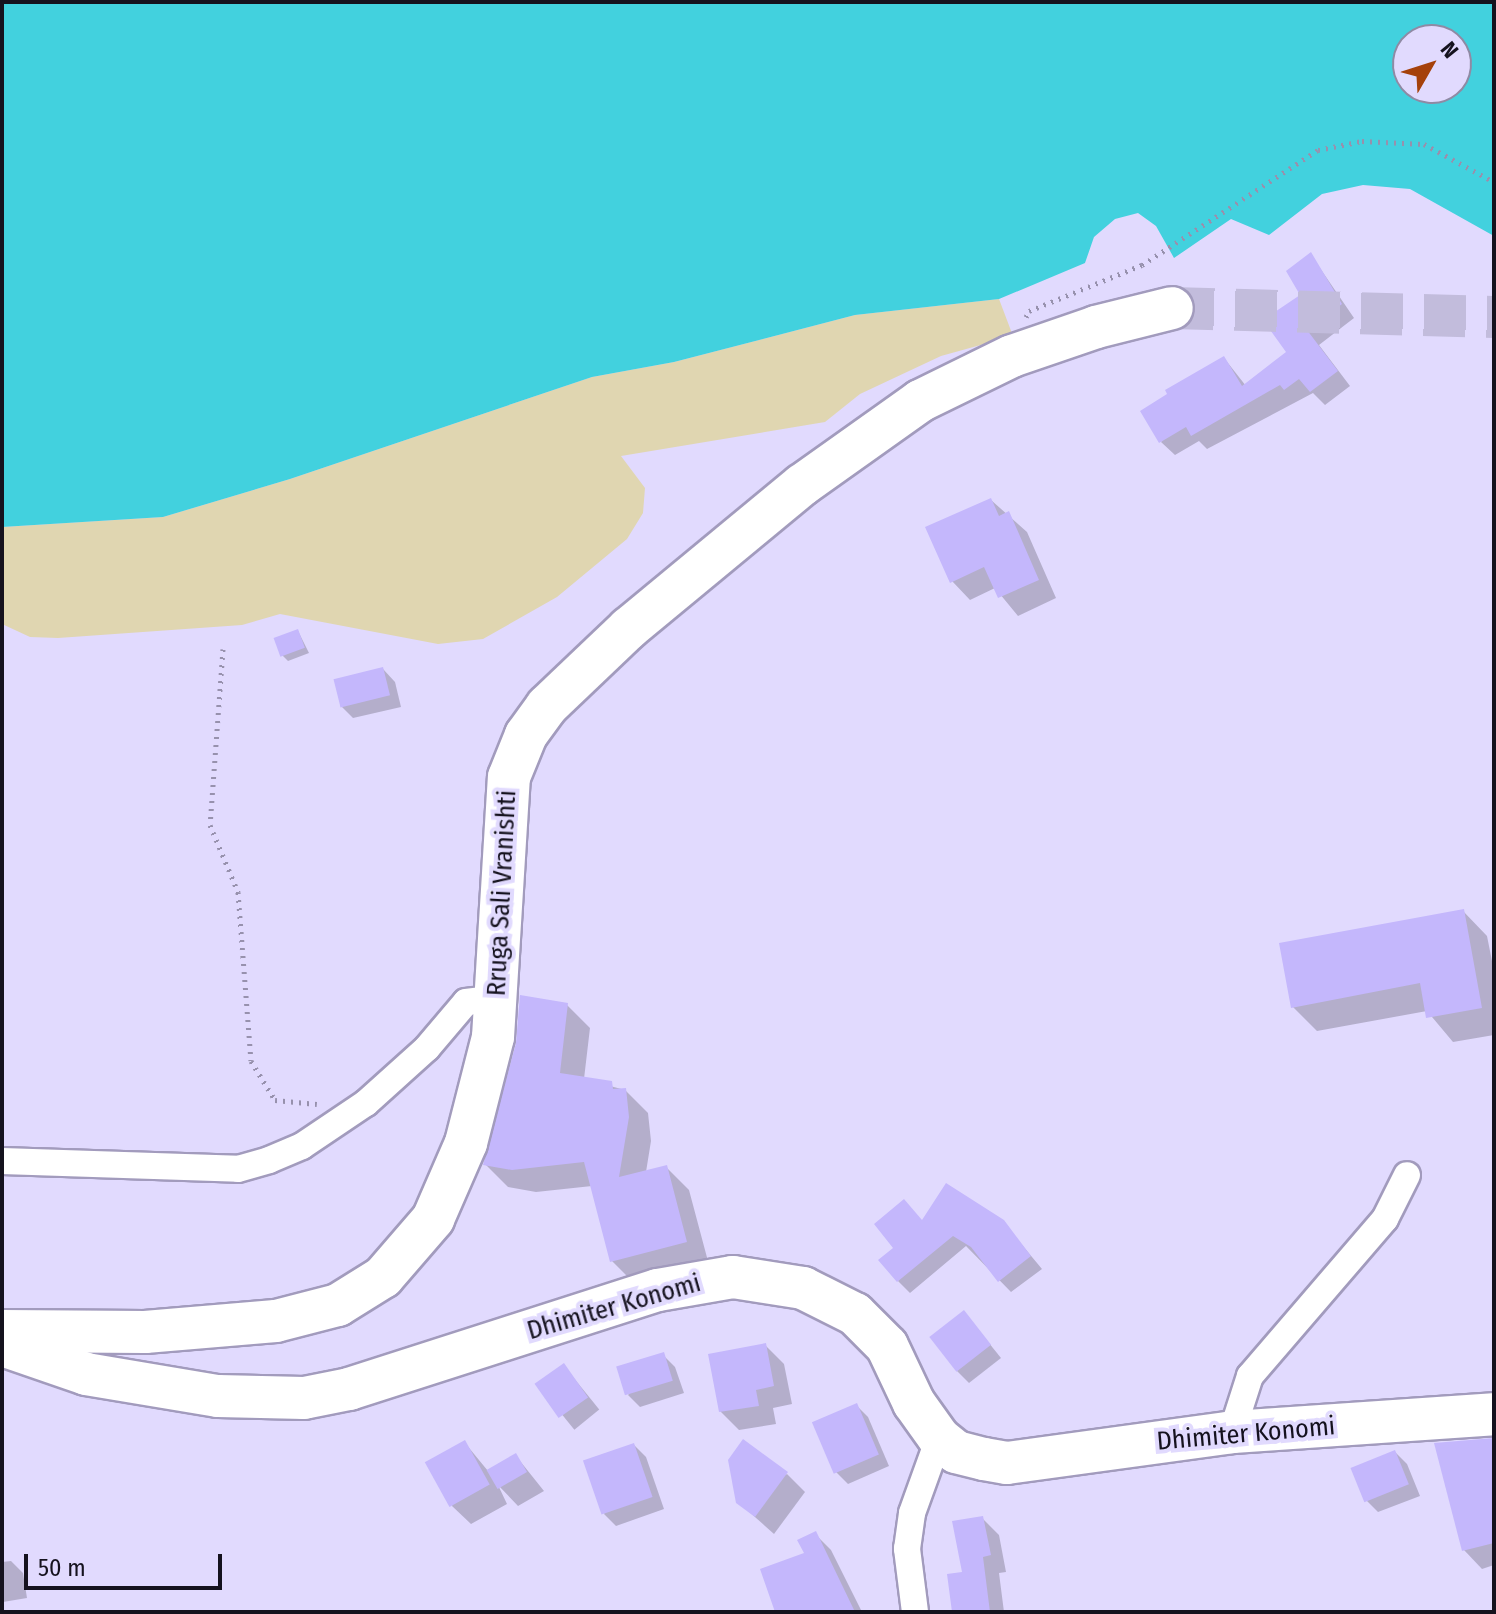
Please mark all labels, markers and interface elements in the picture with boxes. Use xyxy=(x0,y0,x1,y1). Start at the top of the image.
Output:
north arrow xyxy=(1392,24,1472,104)
text: N xyxy=(1435,36,1464,63)
street label: Rruga Sali Vranishti xyxy=(481,789,523,997)
street label: Dhimiter Konomi xyxy=(524,1267,704,1347)
street label: Dhimiter Konomi xyxy=(1155,1411,1337,1457)
scale bar xyxy=(28,1538,226,1588)
text: 50 m xyxy=(38,1554,86,1582)

